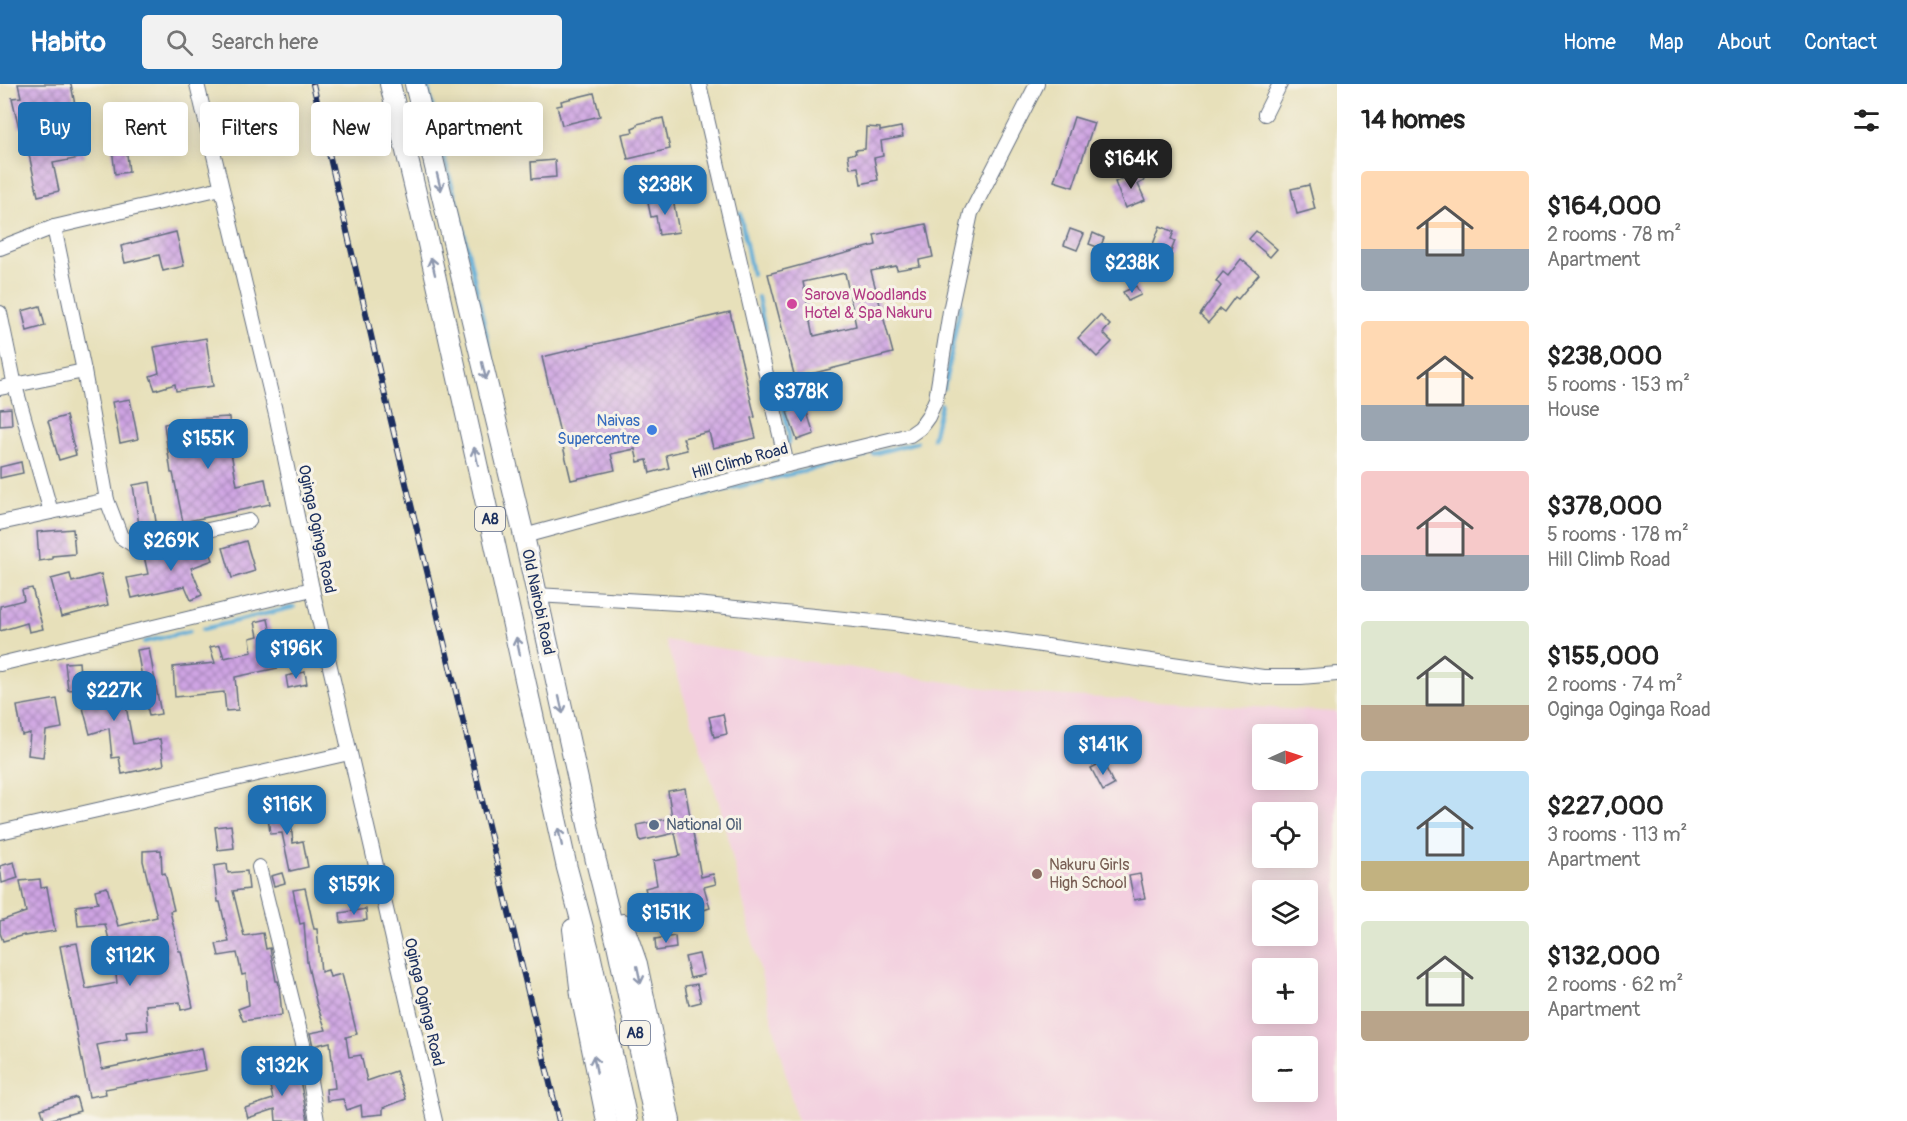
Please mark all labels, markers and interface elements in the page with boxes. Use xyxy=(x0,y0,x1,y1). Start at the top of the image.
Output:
search box xyxy=(142,15,562,69)
text: Habito xyxy=(30,25,106,60)
icon: search xyxy=(163,26,196,59)
text: Search here xyxy=(211,28,318,56)
text: Home xyxy=(1563,29,1616,56)
text: Map xyxy=(1649,29,1684,56)
text: About xyxy=(1717,29,1771,56)
text: Contact xyxy=(1804,29,1877,56)
chip: Buy xyxy=(18,102,91,156)
chip: Rent xyxy=(103,102,188,156)
chip: Filters xyxy=(200,102,299,156)
chip: New xyxy=(311,102,391,156)
chip: Apartment xyxy=(403,102,543,156)
text: 14 homes xyxy=(1361,104,1465,136)
icon: filters xyxy=(1850,104,1883,137)
pin: $164K xyxy=(1089,139,1173,190)
text: $164K xyxy=(1104,146,1158,171)
pin: $238K xyxy=(623,165,707,216)
one-way arrow xyxy=(433,172,445,191)
text: $238K xyxy=(638,172,692,197)
text: $164,000 xyxy=(1547,190,1661,222)
icon: home xyxy=(1409,195,1481,267)
text: 2 rooms · 78 m² xyxy=(1547,222,1681,247)
pin: $238K xyxy=(1090,243,1174,294)
text: Apartment xyxy=(1547,247,1640,272)
text: $238K xyxy=(1105,250,1159,275)
one-way arrow xyxy=(427,256,438,276)
place label: Sarova Woodlands Hotel & Spa Nakuru xyxy=(804,285,932,323)
marker: Sarova Woodlands Hotel & Spa Nakuru xyxy=(785,297,799,311)
text: $238,000 xyxy=(1547,340,1662,372)
icon: home xyxy=(1409,345,1481,417)
one-way arrow xyxy=(479,362,491,381)
pin: $378K xyxy=(759,372,843,423)
text: 5 rooms · 153 m² xyxy=(1547,372,1690,397)
text: $378K xyxy=(774,379,828,404)
text: House xyxy=(1547,397,1599,422)
place label: Naivas Supercentre xyxy=(557,411,640,449)
pin: $155K xyxy=(166,419,250,470)
marker: Naivas Supercentre xyxy=(645,423,659,437)
text: $155K xyxy=(182,426,234,451)
street label: Hill Climb Road xyxy=(690,439,790,483)
one-way arrow xyxy=(469,447,481,466)
street label: Oginga Oginga Road xyxy=(294,463,340,595)
text: $378,000 xyxy=(1547,490,1662,522)
icon: home xyxy=(1409,495,1481,567)
road number: A8 xyxy=(475,507,505,531)
pin: $269K xyxy=(129,521,213,572)
text: 5 rooms · 178 m² xyxy=(1547,522,1689,547)
text: $269K xyxy=(143,528,199,553)
street label: Old Nairobi Road xyxy=(517,547,559,657)
text: Hill Climb Road xyxy=(1547,547,1671,572)
pin: $196K xyxy=(254,629,338,680)
text: $196K xyxy=(270,636,322,661)
one-way arrow xyxy=(512,637,523,656)
text: $155,000 xyxy=(1547,640,1659,672)
icon: home xyxy=(1409,645,1481,717)
pin: $227K xyxy=(72,671,156,722)
text: 2 rooms · 74 m² xyxy=(1547,672,1683,697)
text: $227K xyxy=(86,678,142,703)
one-way arrow xyxy=(555,695,567,714)
text: Oginga Oginga Road xyxy=(1547,697,1711,722)
north arrow xyxy=(1252,724,1318,790)
map controls xyxy=(1252,724,1318,1102)
pin: $141K xyxy=(1061,725,1145,776)
text: $141K xyxy=(1078,732,1128,757)
pin: $116K xyxy=(245,785,329,836)
text: $227,000 xyxy=(1547,790,1664,822)
text: $116K xyxy=(262,792,312,817)
icon: home xyxy=(1409,795,1481,867)
button: locate xyxy=(1252,802,1318,868)
place label: National Oil xyxy=(666,815,742,835)
marker: National Oil xyxy=(647,818,661,832)
text: 3 rooms · 113 m² xyxy=(1547,822,1687,847)
one-way arrow xyxy=(554,827,565,847)
text: Apartment xyxy=(1547,847,1640,872)
place label: Nakuru Girls High School xyxy=(1049,855,1129,893)
pin: $159K xyxy=(312,865,396,916)
marker: Nakuru Girls High School xyxy=(1030,867,1044,881)
text: $159K xyxy=(328,872,380,897)
button: layers xyxy=(1252,880,1318,946)
pin: $151K xyxy=(624,893,708,944)
text: $151K xyxy=(641,900,691,925)
pin: $112K xyxy=(88,936,172,987)
street label: Oginga Oginga Road xyxy=(400,936,448,1068)
text: $132,000 xyxy=(1547,940,1660,972)
text: $112K xyxy=(105,943,155,968)
icon: home xyxy=(1409,945,1481,1017)
button: + xyxy=(1252,958,1318,1024)
one-way arrow xyxy=(634,964,645,984)
text: 2 rooms · 62 m² xyxy=(1547,972,1683,997)
text: Apartment xyxy=(1547,997,1640,1022)
road number: A8 xyxy=(620,1021,650,1045)
button: − xyxy=(1252,1036,1318,1102)
pin: $132K xyxy=(240,1046,324,1097)
text: $132K xyxy=(255,1053,309,1078)
one-way arrow xyxy=(589,1054,600,1074)

